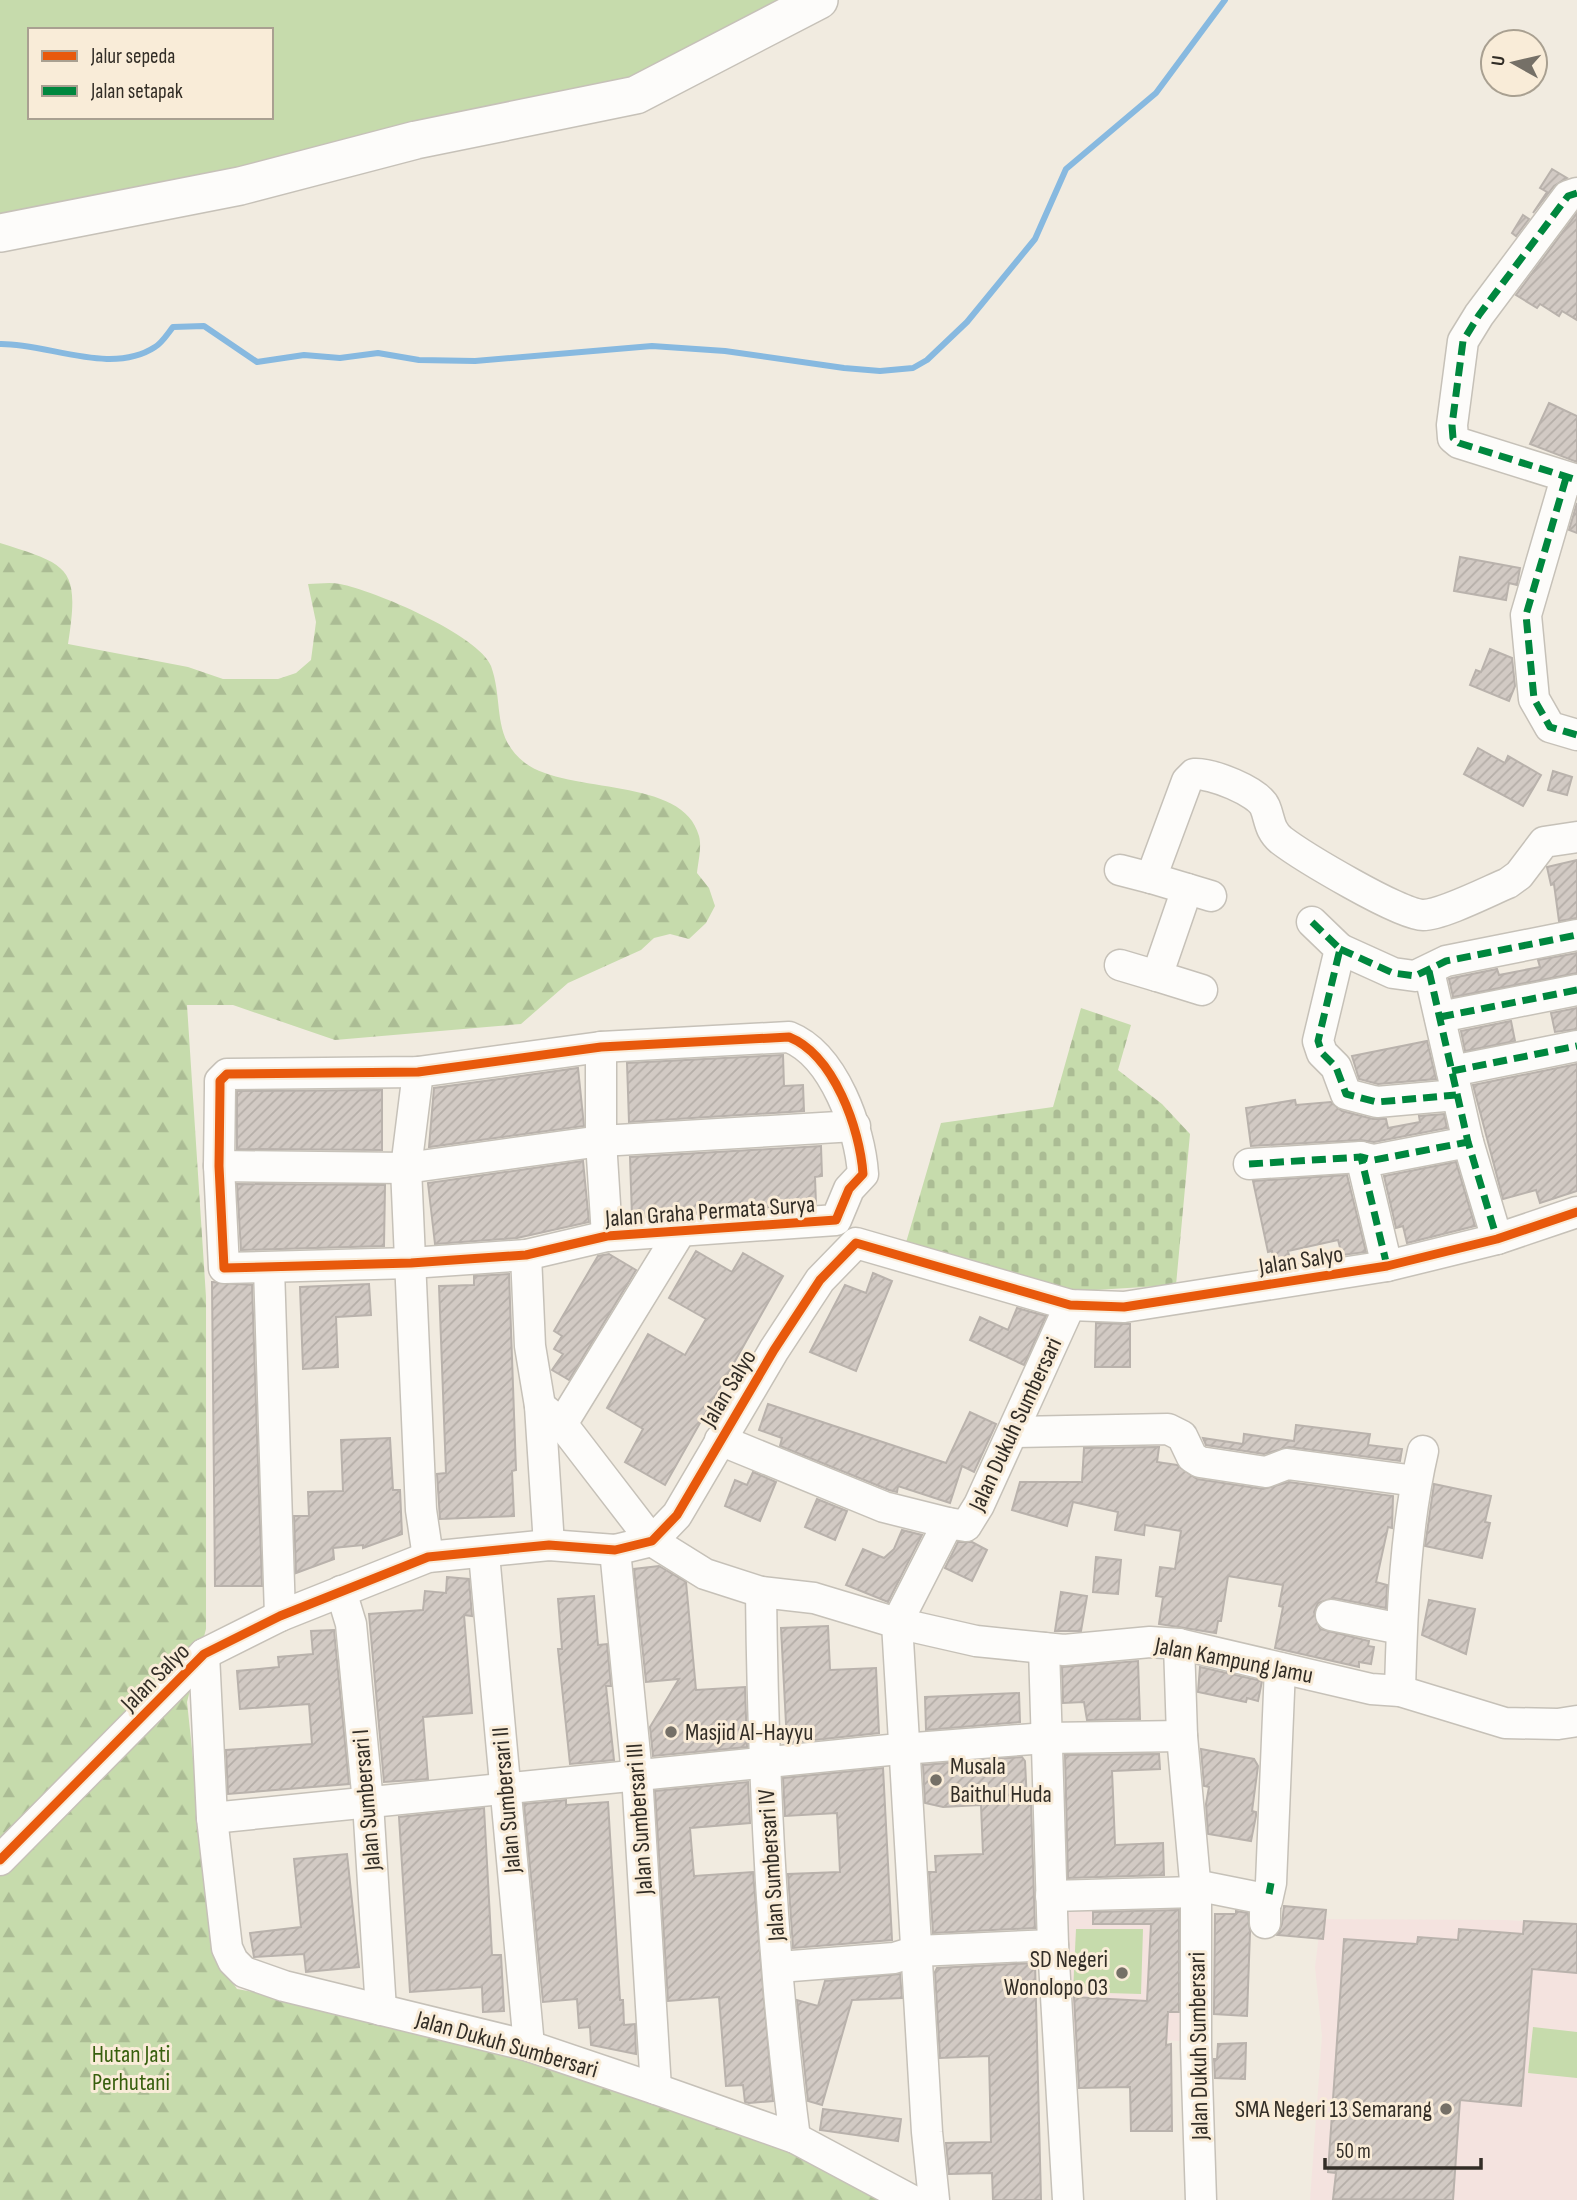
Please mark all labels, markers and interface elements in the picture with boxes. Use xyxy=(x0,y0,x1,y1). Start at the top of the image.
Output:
legend xyxy=(28,28,273,119)
north arrow xyxy=(1479,28,1549,98)
text: Jalur sepeda xyxy=(90,44,175,69)
text: U xyxy=(1487,54,1511,67)
text: Jalan setapak xyxy=(90,79,183,104)
street label: Jalan Graha Permata Surya xyxy=(603,1190,816,1233)
street label: Jalan Salyo xyxy=(1256,1240,1345,1282)
street label: Jalan Dukuh Sumbersari xyxy=(962,1333,1068,1516)
street label: Jalan Salyo xyxy=(694,1344,763,1433)
street label: Jalan Kampung Jamu xyxy=(1151,1631,1315,1690)
street label: Jalan Salyo xyxy=(114,1637,196,1718)
place label: Masjid Al-Hayyu xyxy=(685,1718,813,1747)
marker: Masjid Al-Hayyu xyxy=(663,1724,679,1740)
street label: Jalan Sumbersari II xyxy=(486,1726,527,1875)
street label: Jalan Sumbersari I xyxy=(346,1728,387,1873)
street label: Jalan Sumbersari III xyxy=(620,1742,659,1896)
place label: Musala Baithul Huda xyxy=(950,1752,1052,1809)
marker: Musala Baithul Huda xyxy=(928,1772,944,1788)
street label: Jalan Sumbersari IV xyxy=(752,1788,791,1943)
place label: SD Negeri Wonolopo 03 xyxy=(1004,1945,1108,2002)
street label: Jalan Dukuh Sumbersari xyxy=(1182,1952,1215,2141)
marker: SD Negeri Wonolopo 03 xyxy=(1114,1965,1130,1981)
street label: Jalan Dukuh Sumbersari xyxy=(412,2004,601,2084)
park label: Hutan Jati Perhutani xyxy=(92,2040,170,2097)
place label: SMA Negeri 13 Semarang xyxy=(1235,2095,1432,2124)
marker: SMA Negeri 13 Semarang xyxy=(1438,2101,1454,2117)
scale bar xyxy=(1325,2126,1481,2170)
text: 50 m xyxy=(1336,2139,1371,2164)

